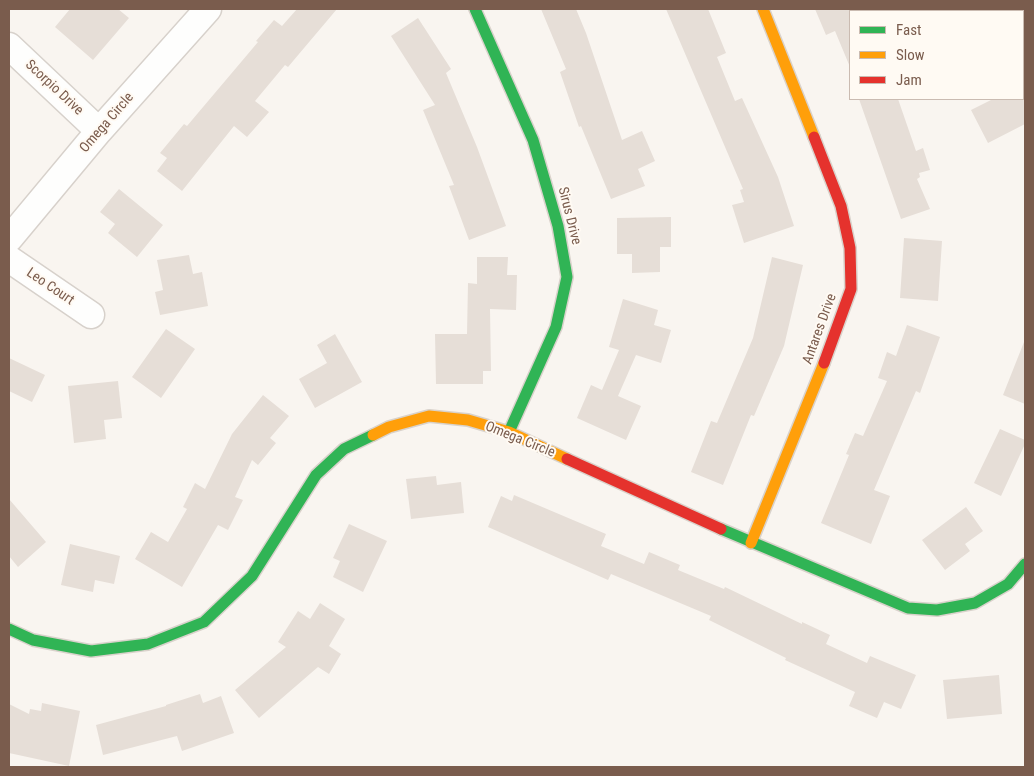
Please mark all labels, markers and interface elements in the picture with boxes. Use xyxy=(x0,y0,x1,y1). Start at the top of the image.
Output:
legend xyxy=(849,10,1024,100)
text: Fast xyxy=(896,21,921,39)
text: Slow xyxy=(896,46,925,64)
street label: Scorpio Drive xyxy=(21,57,87,119)
text: Jam xyxy=(896,71,922,89)
street label: Omega Circle xyxy=(76,90,138,156)
street label: Sirus Drive xyxy=(554,185,584,247)
street label: Leo Court xyxy=(23,265,77,309)
street label: Antares Drive xyxy=(799,291,841,367)
street label: Omega Circle xyxy=(483,418,557,462)

